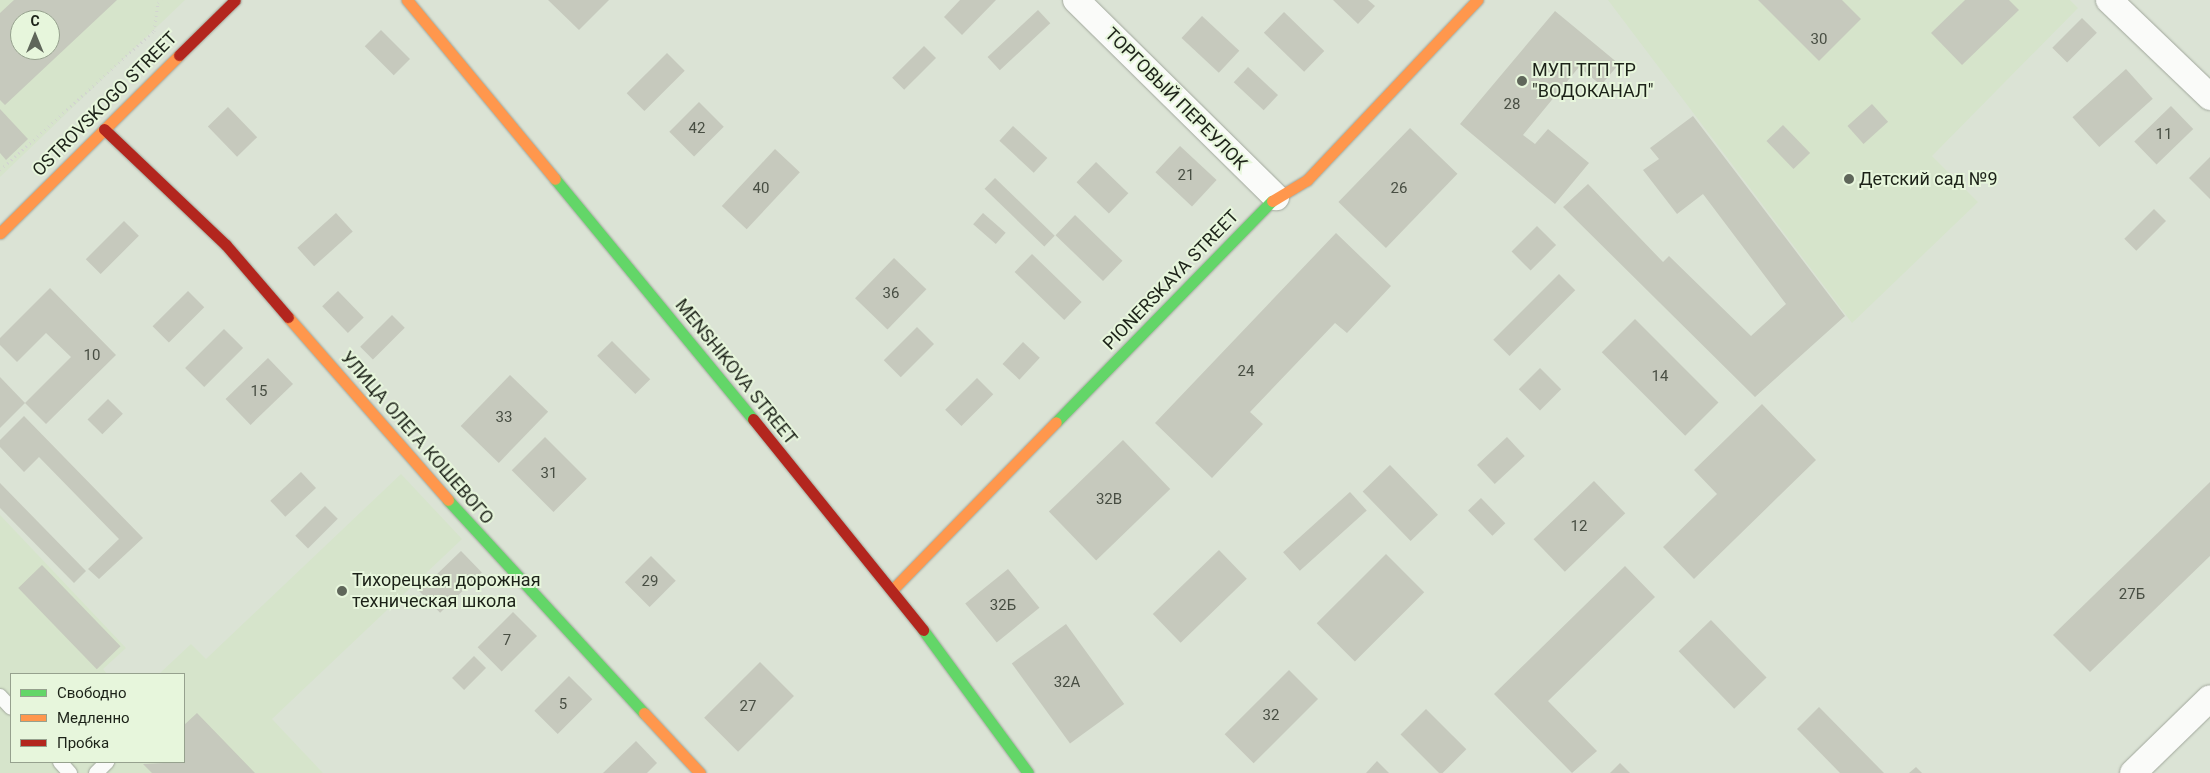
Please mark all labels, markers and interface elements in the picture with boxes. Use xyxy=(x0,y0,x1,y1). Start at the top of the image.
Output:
north arrow xyxy=(10,10,60,60)
text: С xyxy=(30,13,40,29)
street label: ТОРГОВЫЙ ПЕРЕУЛОК xyxy=(1100,23,1252,175)
street label: OSTROVSKOGO STREET xyxy=(28,27,182,181)
house number: 30 xyxy=(1811,31,1827,49)
place label: МУП ТГП ТР "ВОДОКАНАЛ" xyxy=(1532,60,1653,102)
marker: МУП ТГП ТР "ВОДОКАНАЛ" xyxy=(1516,75,1528,87)
house number: 28 xyxy=(1504,96,1520,114)
house number: 42 xyxy=(689,120,705,138)
house number: 11 xyxy=(2156,126,2172,144)
house number: 21 xyxy=(1178,167,1194,185)
place label: Детский сад №9 xyxy=(1859,168,1997,190)
marker: Детский сад №9 xyxy=(1843,173,1855,185)
house number: 40 xyxy=(753,180,769,198)
house number: 26 xyxy=(1391,180,1407,198)
street label: PIONERSKAYA STREET xyxy=(1099,206,1243,354)
house number: 36 xyxy=(883,285,899,303)
street label: MENSHIKOVA STREET xyxy=(671,295,801,449)
house number: 10 xyxy=(84,347,100,365)
street label: УЛИЦА ОЛЕГА КОШЕВОГО xyxy=(336,347,498,529)
house number: 24 xyxy=(1238,363,1254,381)
house number: 14 xyxy=(1652,368,1668,386)
house number: 15 xyxy=(251,383,267,401)
house number: 33 xyxy=(496,409,512,427)
house number: 31 xyxy=(541,465,557,483)
house number: 32В xyxy=(1096,491,1122,509)
house number: 12 xyxy=(1571,518,1587,536)
place label: Тихорецкая дорожная техническая школа xyxy=(352,570,541,612)
house number: 29 xyxy=(642,573,658,591)
marker: Тихорецкая дорожная техническая школа xyxy=(336,585,348,597)
house number: 27Б xyxy=(2119,586,2145,604)
house number: 32Б xyxy=(990,597,1016,615)
house number: 7 xyxy=(503,632,511,650)
legend xyxy=(10,673,185,763)
house number: 32А xyxy=(1054,674,1080,692)
text: Свободно xyxy=(57,684,126,702)
house number: 5 xyxy=(559,696,567,714)
house number: 27 xyxy=(740,698,756,716)
house number: 32 xyxy=(1263,707,1279,725)
text: Медленно xyxy=(57,709,130,727)
text: Пробка xyxy=(57,734,109,752)

